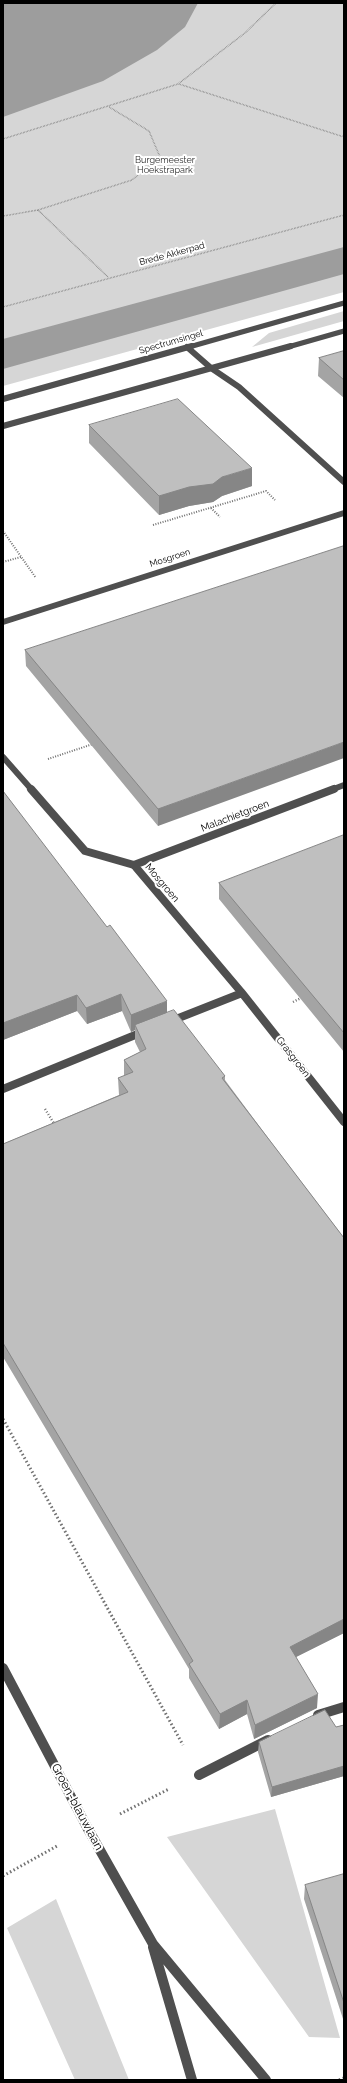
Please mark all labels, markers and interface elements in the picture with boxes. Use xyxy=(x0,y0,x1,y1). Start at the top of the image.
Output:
park label: Burgemeester Hoekstrapark xyxy=(135,155,195,176)
street label: Brede Akkerpad xyxy=(138,240,206,268)
street label: Spectrumsingel xyxy=(138,328,204,356)
street label: Mosgroen xyxy=(148,546,192,570)
street label: Malachietgroen xyxy=(199,797,271,835)
street label: Mosgroen xyxy=(142,861,182,905)
street label: Grasgroen xyxy=(273,1034,313,1080)
street label: Groen-blauwlaan xyxy=(48,1761,106,1853)

